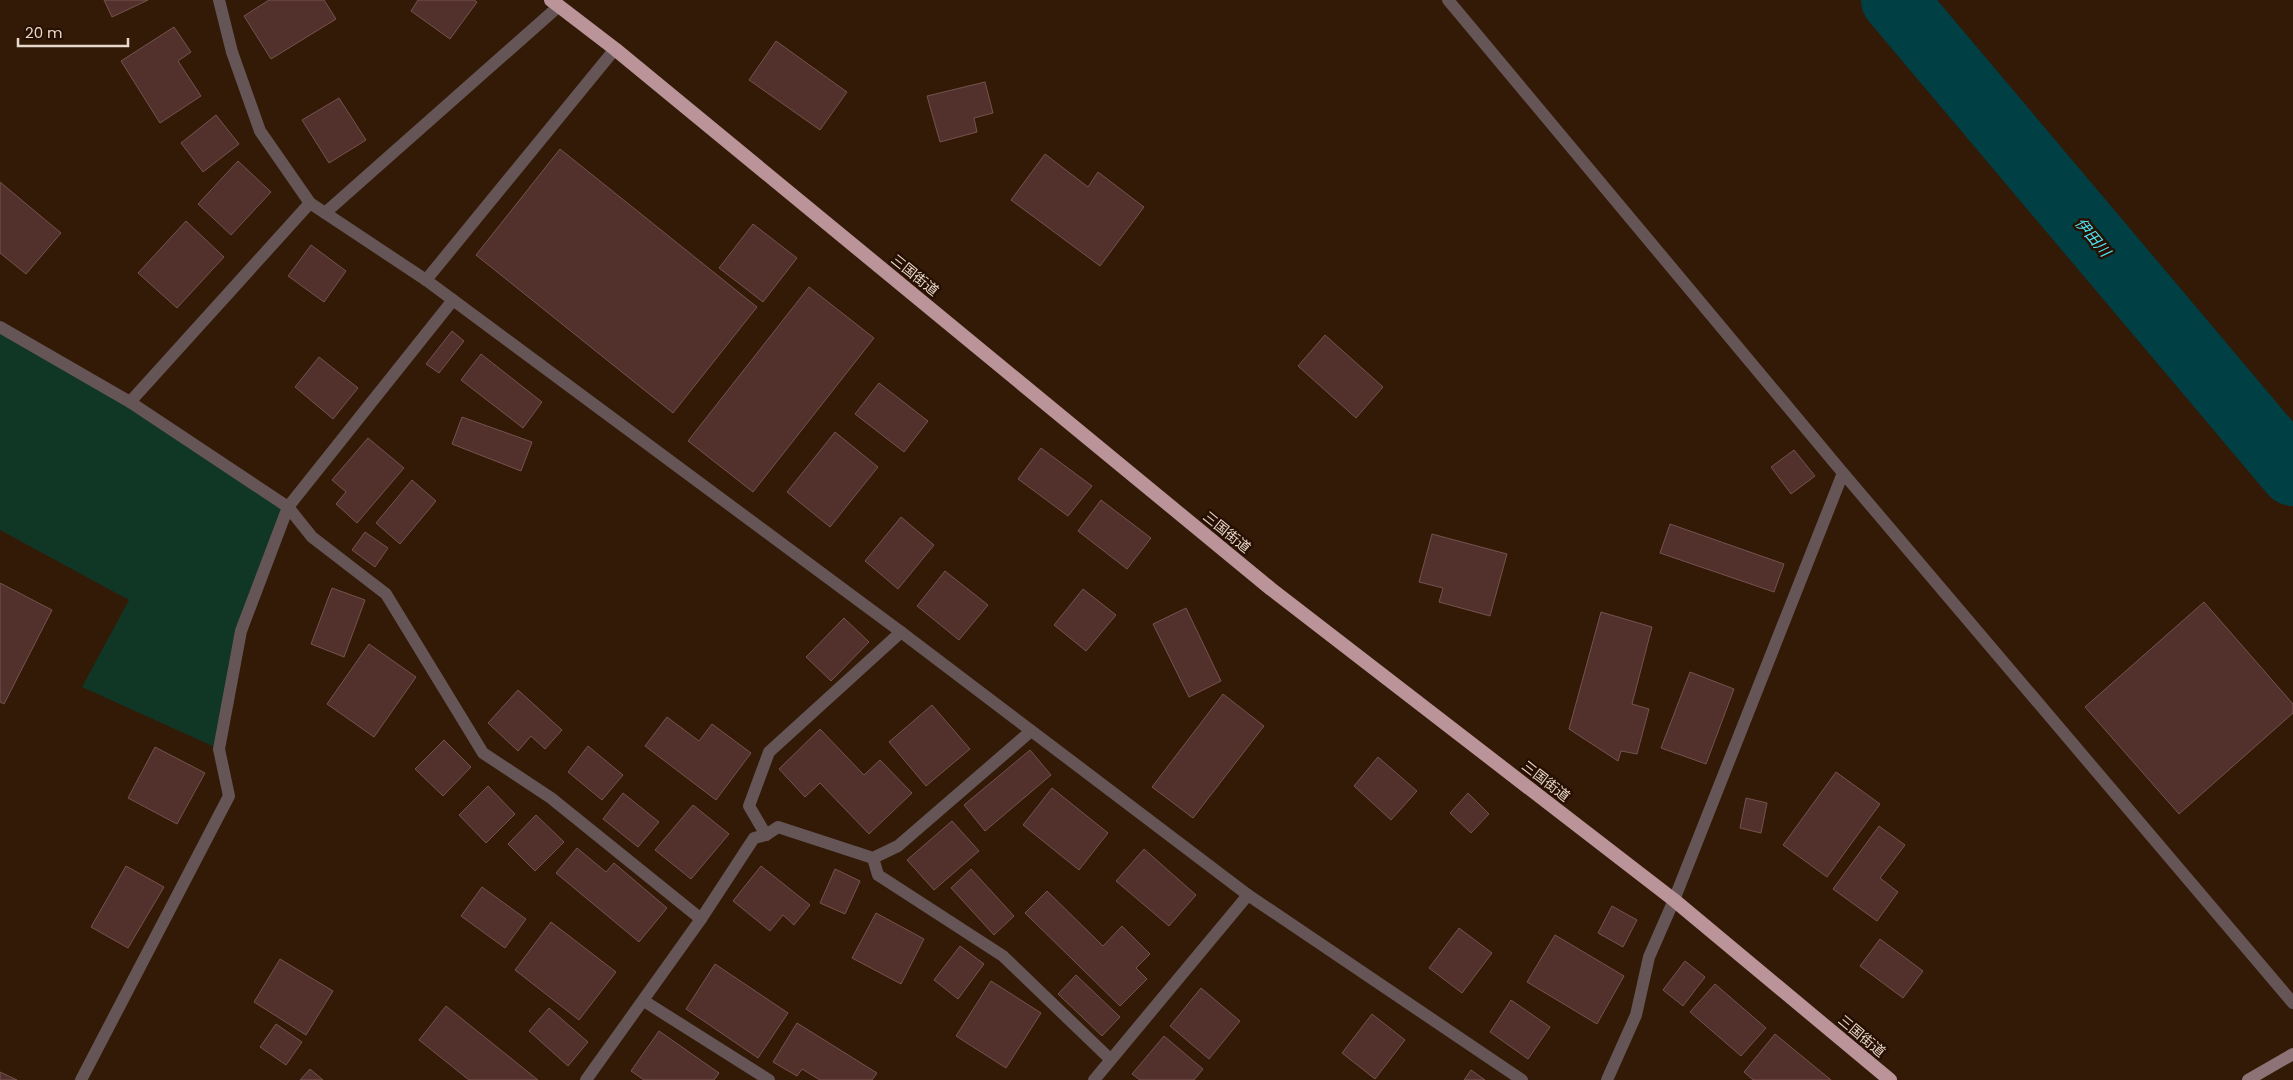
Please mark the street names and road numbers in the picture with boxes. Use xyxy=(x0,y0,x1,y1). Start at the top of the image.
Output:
street label: 三国街道 xyxy=(887,250,943,300)
street label: 三国街道 xyxy=(1199,507,1255,557)
street label: 三国街道 xyxy=(1518,756,1574,806)
street label: 三国街道 xyxy=(1834,1010,1890,1062)

